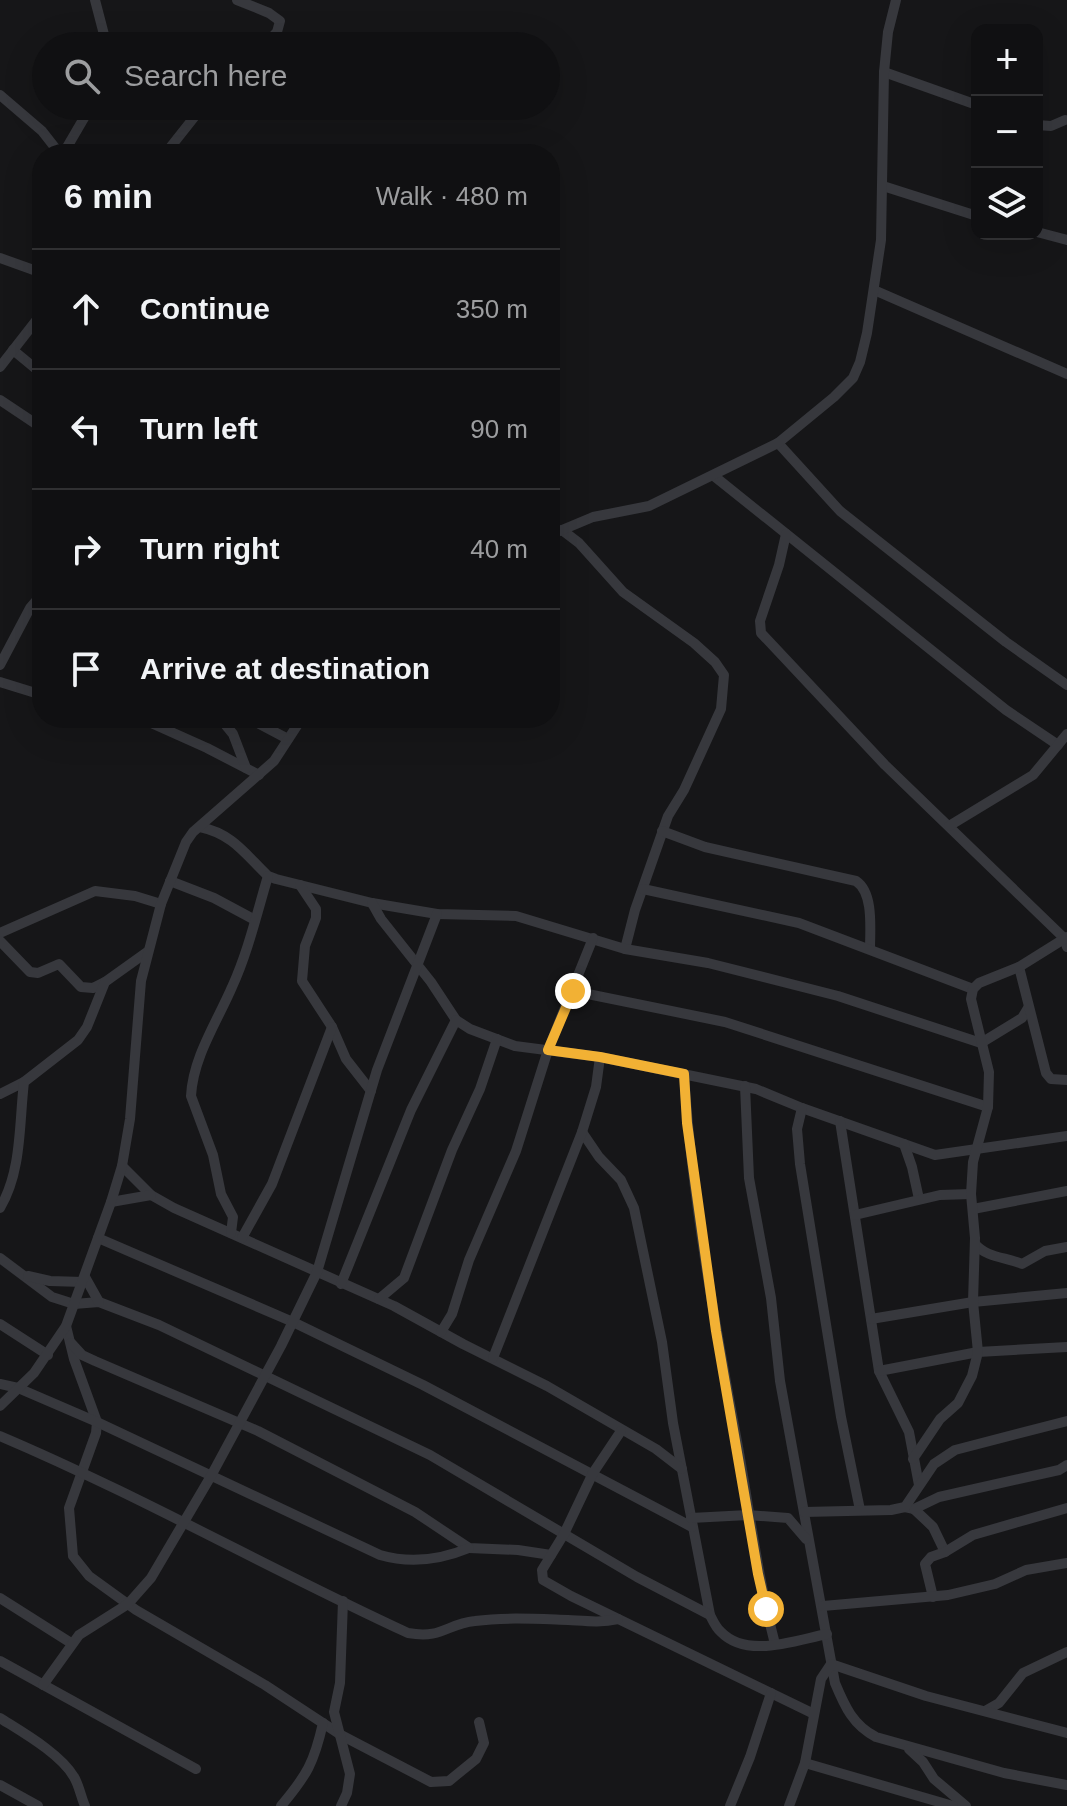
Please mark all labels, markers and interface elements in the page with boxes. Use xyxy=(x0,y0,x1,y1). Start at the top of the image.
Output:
map controls xyxy=(971,24,1043,240)
button: + xyxy=(971,24,1043,96)
search box xyxy=(32,32,560,120)
icon: search xyxy=(60,54,104,98)
text: Search here xyxy=(124,59,287,92)
button: − xyxy=(971,96,1043,168)
button: layers xyxy=(971,168,1043,240)
text: 6 min xyxy=(64,177,153,215)
text: Walk · 480 m xyxy=(376,181,528,211)
icon: ahead xyxy=(64,287,108,331)
text: Continue xyxy=(140,292,270,325)
text: 350 m xyxy=(456,294,528,324)
icon: left xyxy=(64,407,108,451)
text: Turn left xyxy=(140,412,258,445)
text: 90 m xyxy=(470,414,528,444)
icon: right xyxy=(64,527,108,571)
text: Turn right xyxy=(140,532,279,565)
text: 40 m xyxy=(470,534,528,564)
icon: arrive xyxy=(64,647,108,691)
text: Arrive at destination xyxy=(140,652,430,685)
route end xyxy=(555,973,591,1009)
route start xyxy=(748,1591,784,1627)

